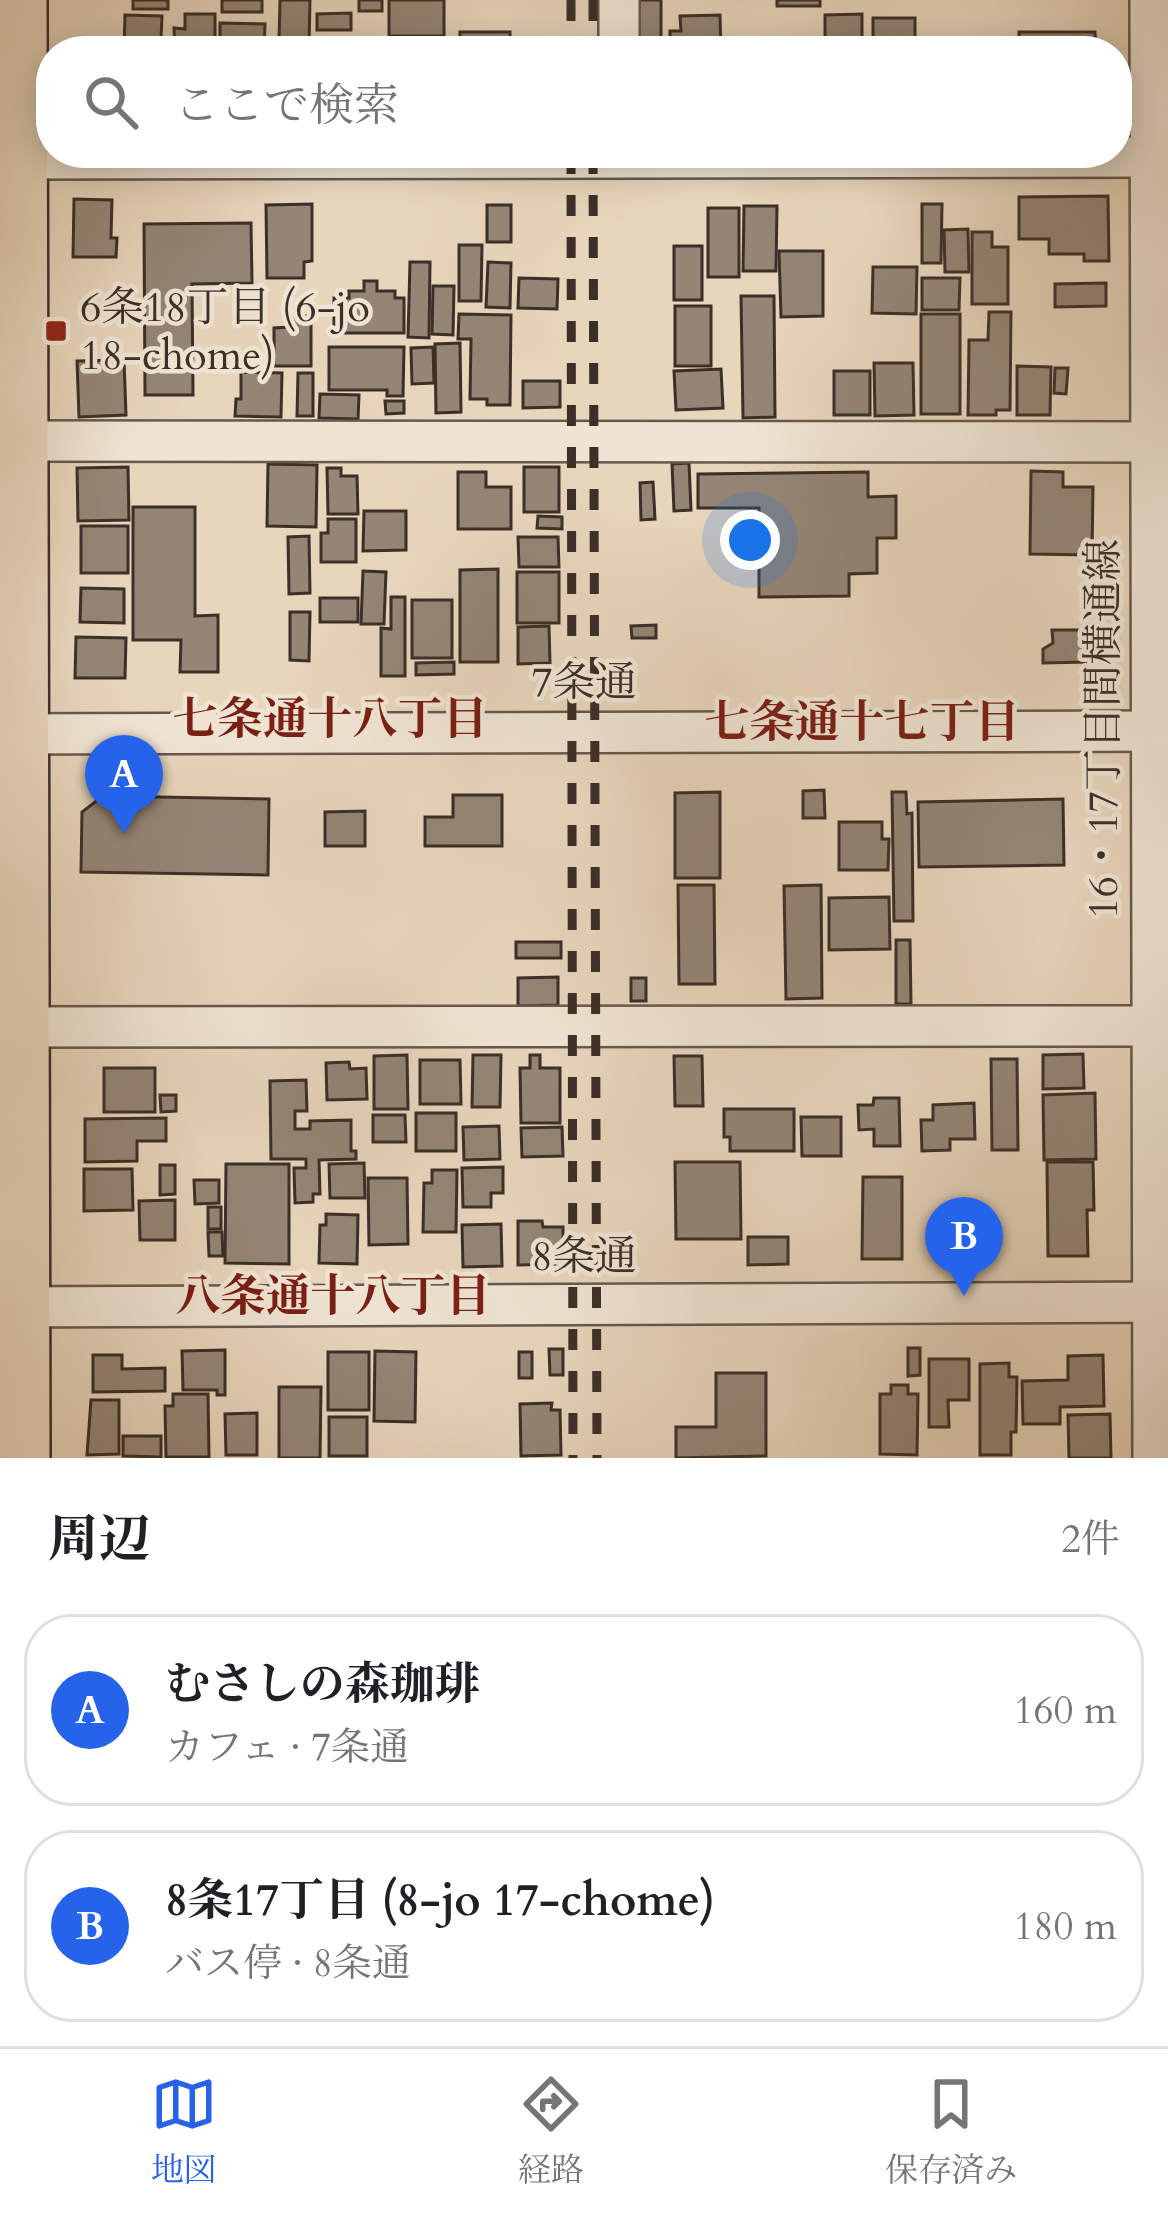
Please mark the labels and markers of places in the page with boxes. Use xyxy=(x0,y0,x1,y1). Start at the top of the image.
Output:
place label: 6条18丁目 (6-jo 18-chome) xyxy=(80,279,370,384)
marker: 6条18丁目 (6-jo 18-chome) xyxy=(43,318,69,344)
pin: A xyxy=(85,735,163,834)
pin: B xyxy=(925,1197,1003,1296)

